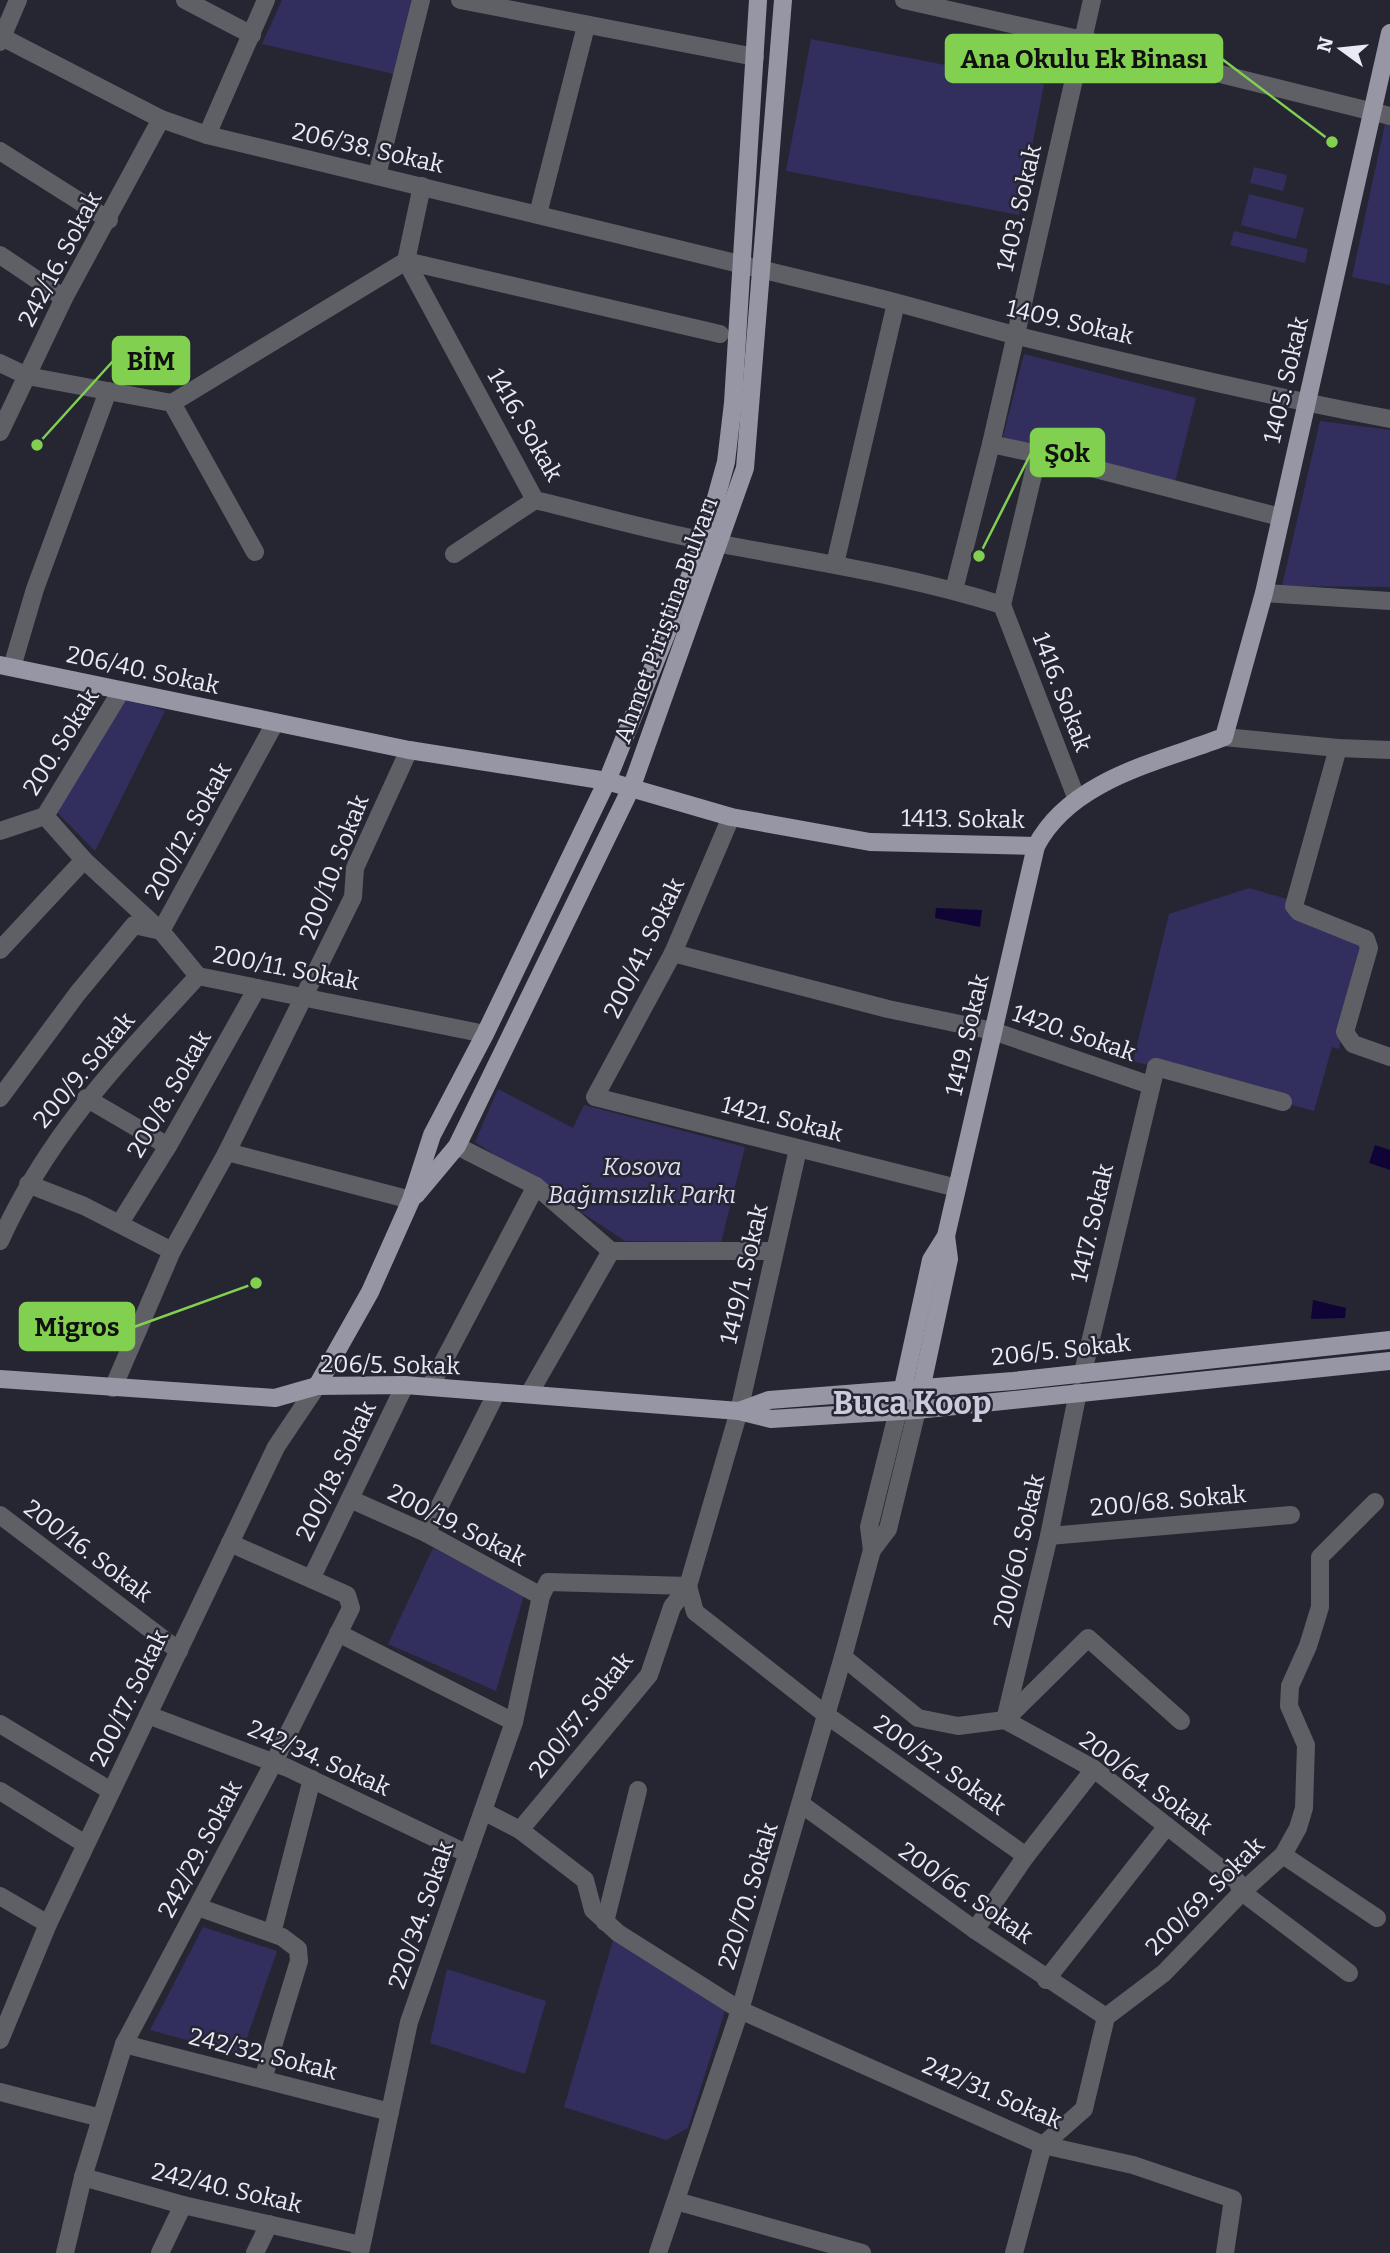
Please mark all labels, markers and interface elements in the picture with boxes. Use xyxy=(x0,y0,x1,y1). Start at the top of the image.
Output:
north arrow xyxy=(1306,14,1376,84)
text: N xyxy=(1312,34,1338,55)
callout: Ana Okulu Ek Binası xyxy=(946,35,1222,82)
text: Ana Okulu Ek Binası xyxy=(960,44,1208,75)
street label: 206/38. Sokak xyxy=(290,117,447,179)
street label: 1403. Sokak xyxy=(991,142,1047,274)
street label: 242/16. Sokak xyxy=(13,186,108,331)
street label: 1409. Sokak xyxy=(1004,294,1137,350)
street label: 1405. Sokak xyxy=(1258,314,1314,446)
callout: BİM xyxy=(113,337,189,384)
text: BİM xyxy=(127,346,175,377)
street label: 1416. Sokak xyxy=(482,364,569,486)
callout: Şok xyxy=(1031,429,1104,476)
text: Şok xyxy=(1044,438,1091,469)
street label: Ahmet Piriştina Bulvarı xyxy=(608,493,724,747)
street label: 1416. Sokak xyxy=(1027,629,1098,756)
street label: 206/40. Sokak xyxy=(64,640,222,700)
street label: 200. Sokak xyxy=(17,683,105,800)
street label: 200/12. Sokak xyxy=(139,758,237,904)
street label: 200/10. Sokak xyxy=(294,790,375,943)
street label: 1413. Sokak xyxy=(901,804,1025,834)
street label: 200/41. Sokak xyxy=(598,873,690,1023)
street label: 200/11. Sokak xyxy=(211,940,362,996)
street label: 1419. Sokak xyxy=(939,971,995,1098)
street label: 1420. Sokak xyxy=(1009,999,1140,1067)
street label: 200/9. Sokak xyxy=(28,1006,140,1133)
street label: 200/8. Sokak xyxy=(121,1025,217,1163)
street label: 1421. Sokak xyxy=(718,1090,846,1148)
park label: Kosova Bağımsızlık Parkı xyxy=(548,1153,736,1209)
street label: 1417. Sokak xyxy=(1065,1161,1119,1285)
street label: 1419/1. Sokak xyxy=(714,1201,774,1347)
callout: Migros xyxy=(20,1303,134,1350)
text: Migros xyxy=(34,1312,120,1343)
street label: 206/5. Sokak xyxy=(990,1329,1132,1371)
street label: 206/5. Sokak xyxy=(320,1350,461,1380)
district label: Buca Koop xyxy=(833,1384,991,1422)
street label: 200/18. Sokak xyxy=(290,1396,382,1545)
street label: 200/60. Sokak xyxy=(988,1471,1050,1631)
street label: 200/19. Sokak xyxy=(383,1478,531,1572)
street label: 200/68. Sokak xyxy=(1089,1480,1247,1522)
street label: 200/16. Sokak xyxy=(19,1494,158,1608)
street label: 200/17. Sokak xyxy=(84,1625,174,1771)
street label: 200/57. Sokak xyxy=(523,1647,639,1783)
street label: 200/52. Sokak xyxy=(869,1709,1012,1821)
street label: 242/34. Sokak xyxy=(244,1714,395,1802)
street label: 200/64. Sokak xyxy=(1074,1726,1218,1841)
street label: 242/29. Sokak xyxy=(152,1775,248,1922)
street label: 220/70. Sokak xyxy=(712,1819,784,1973)
street label: 200/69. Sokak xyxy=(1140,1831,1270,1961)
street label: 220/34. Sokak xyxy=(383,1837,459,1992)
street label: 200/66. Sokak xyxy=(894,1837,1039,1950)
street label: 242/32. Sokak xyxy=(186,2022,340,2086)
street label: 242/31. Sokak xyxy=(918,2051,1066,2135)
street label: 242/40. Sokak xyxy=(149,2157,305,2219)

